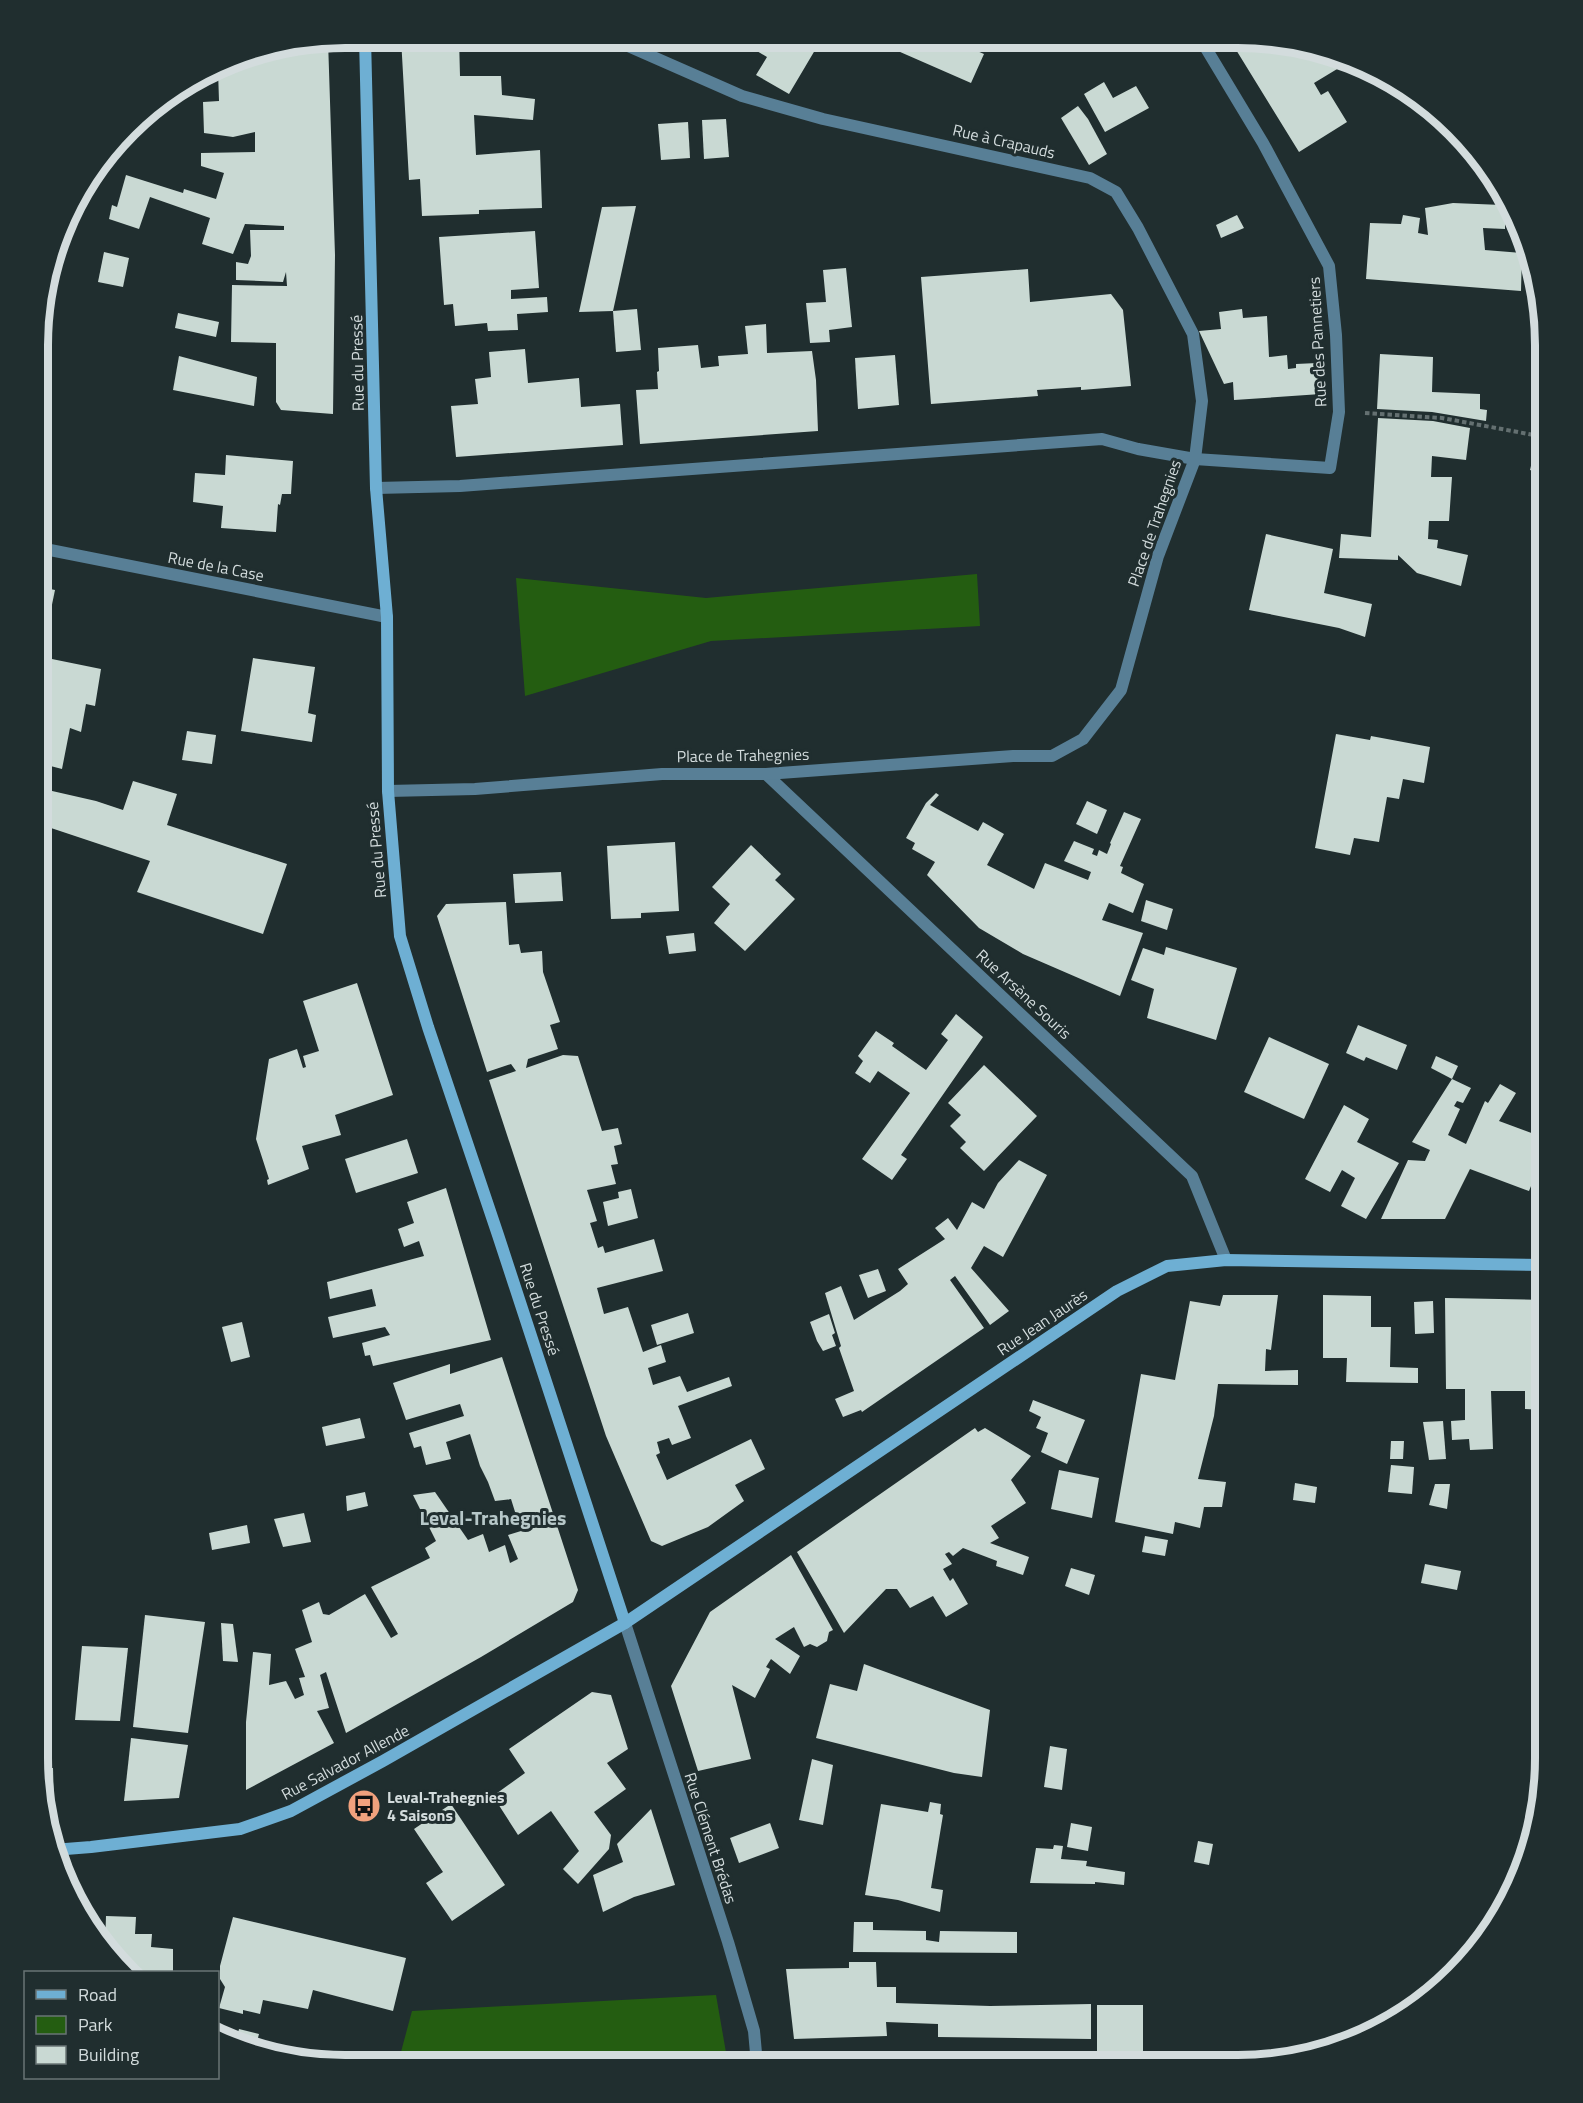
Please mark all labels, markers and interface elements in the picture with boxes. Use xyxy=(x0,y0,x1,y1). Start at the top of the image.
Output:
street label: Rue à Crapauds xyxy=(950,118,1058,164)
street label: Rue des Pannetiers xyxy=(1302,276,1332,408)
street label: Rue du Pressé xyxy=(344,315,370,411)
street label: Place de Trahegnies xyxy=(1121,456,1187,590)
street label: Rue de la Case xyxy=(166,545,266,587)
street label: Place de Trahegnies xyxy=(676,742,810,768)
street label: Rue du Pressé xyxy=(360,801,392,899)
street label: Rue Arsène Souris xyxy=(971,943,1077,1045)
street label: Rue du Pressé xyxy=(514,1259,566,1359)
street label: Rue Jean Jaurès xyxy=(992,1283,1092,1361)
district label: Leval-Trahegnies xyxy=(420,1502,566,1533)
street label: Rue Salvador Allende xyxy=(277,1718,413,1806)
street label: Rue Clément Brédas xyxy=(678,1769,744,1907)
place label: Leval-Trahegnies 4 Saisons xyxy=(387,1785,505,1827)
bus stop icon: Leval-Trahegnies 4 Saisons xyxy=(346,1788,382,1824)
legend xyxy=(24,1971,219,2079)
text: Road xyxy=(78,1981,117,2008)
text: Park xyxy=(78,2011,113,2038)
text: Building xyxy=(78,2041,139,2068)

